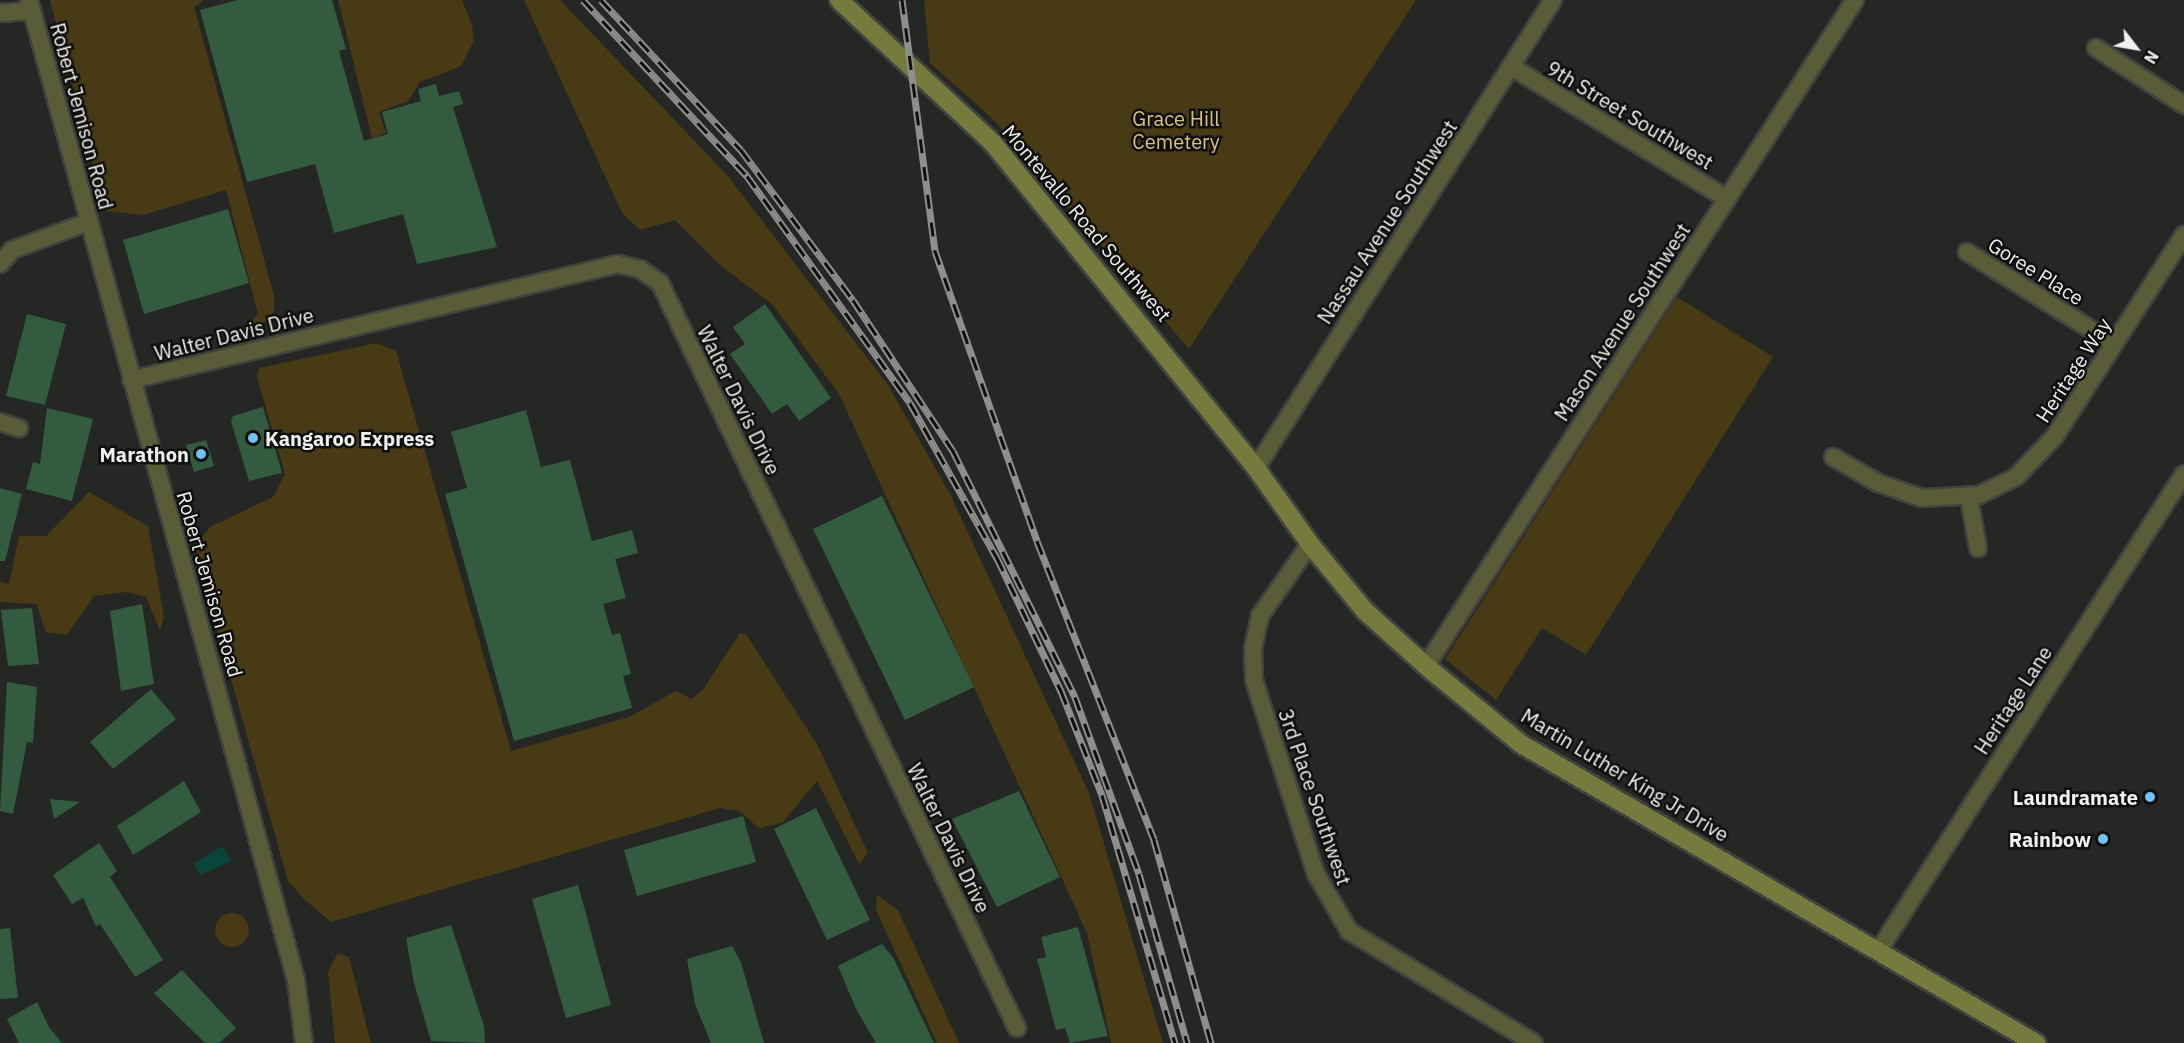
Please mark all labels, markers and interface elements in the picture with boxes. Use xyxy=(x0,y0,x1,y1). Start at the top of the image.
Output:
north arrow xyxy=(2106,18,2166,78)
street label: Robert Jemison Road xyxy=(46,20,118,212)
text: N xyxy=(2140,47,2163,67)
street label: 9th Street Southwest xyxy=(1542,56,1718,174)
park label: Grace Hill Cemetery xyxy=(1132,107,1220,154)
street label: Nassau Avenue Southwest xyxy=(1312,116,1462,328)
street label: Montevallo Road Southwest xyxy=(998,120,1176,326)
street label: Mason Avenue Southwest xyxy=(1549,219,1695,425)
street label: Goree Place xyxy=(1984,232,2088,310)
street label: Walter Davis Drive xyxy=(152,303,316,365)
street label: Heritage Way xyxy=(2030,313,2116,427)
street label: Walter Davis Drive xyxy=(692,321,786,479)
place label: Kangaroo Express xyxy=(265,426,434,450)
marker: Kangaroo Express xyxy=(246,431,260,445)
place label: Marathon xyxy=(99,442,189,466)
marker: Marathon xyxy=(194,447,208,461)
street label: Robert Jemison Road xyxy=(172,488,248,680)
street label: Heritage Lane xyxy=(1969,641,2057,759)
street label: Martin Luther King Jr Drive xyxy=(1517,703,1733,847)
street label: 3rd Place Southwest xyxy=(1274,706,1356,888)
street label: Walter Davis Drive xyxy=(902,759,996,917)
place label: Laundramate xyxy=(2013,785,2138,809)
marker: Laundramate xyxy=(2143,790,2157,804)
place label: Rainbow xyxy=(2009,827,2091,851)
marker: Rainbow xyxy=(2096,832,2110,846)

